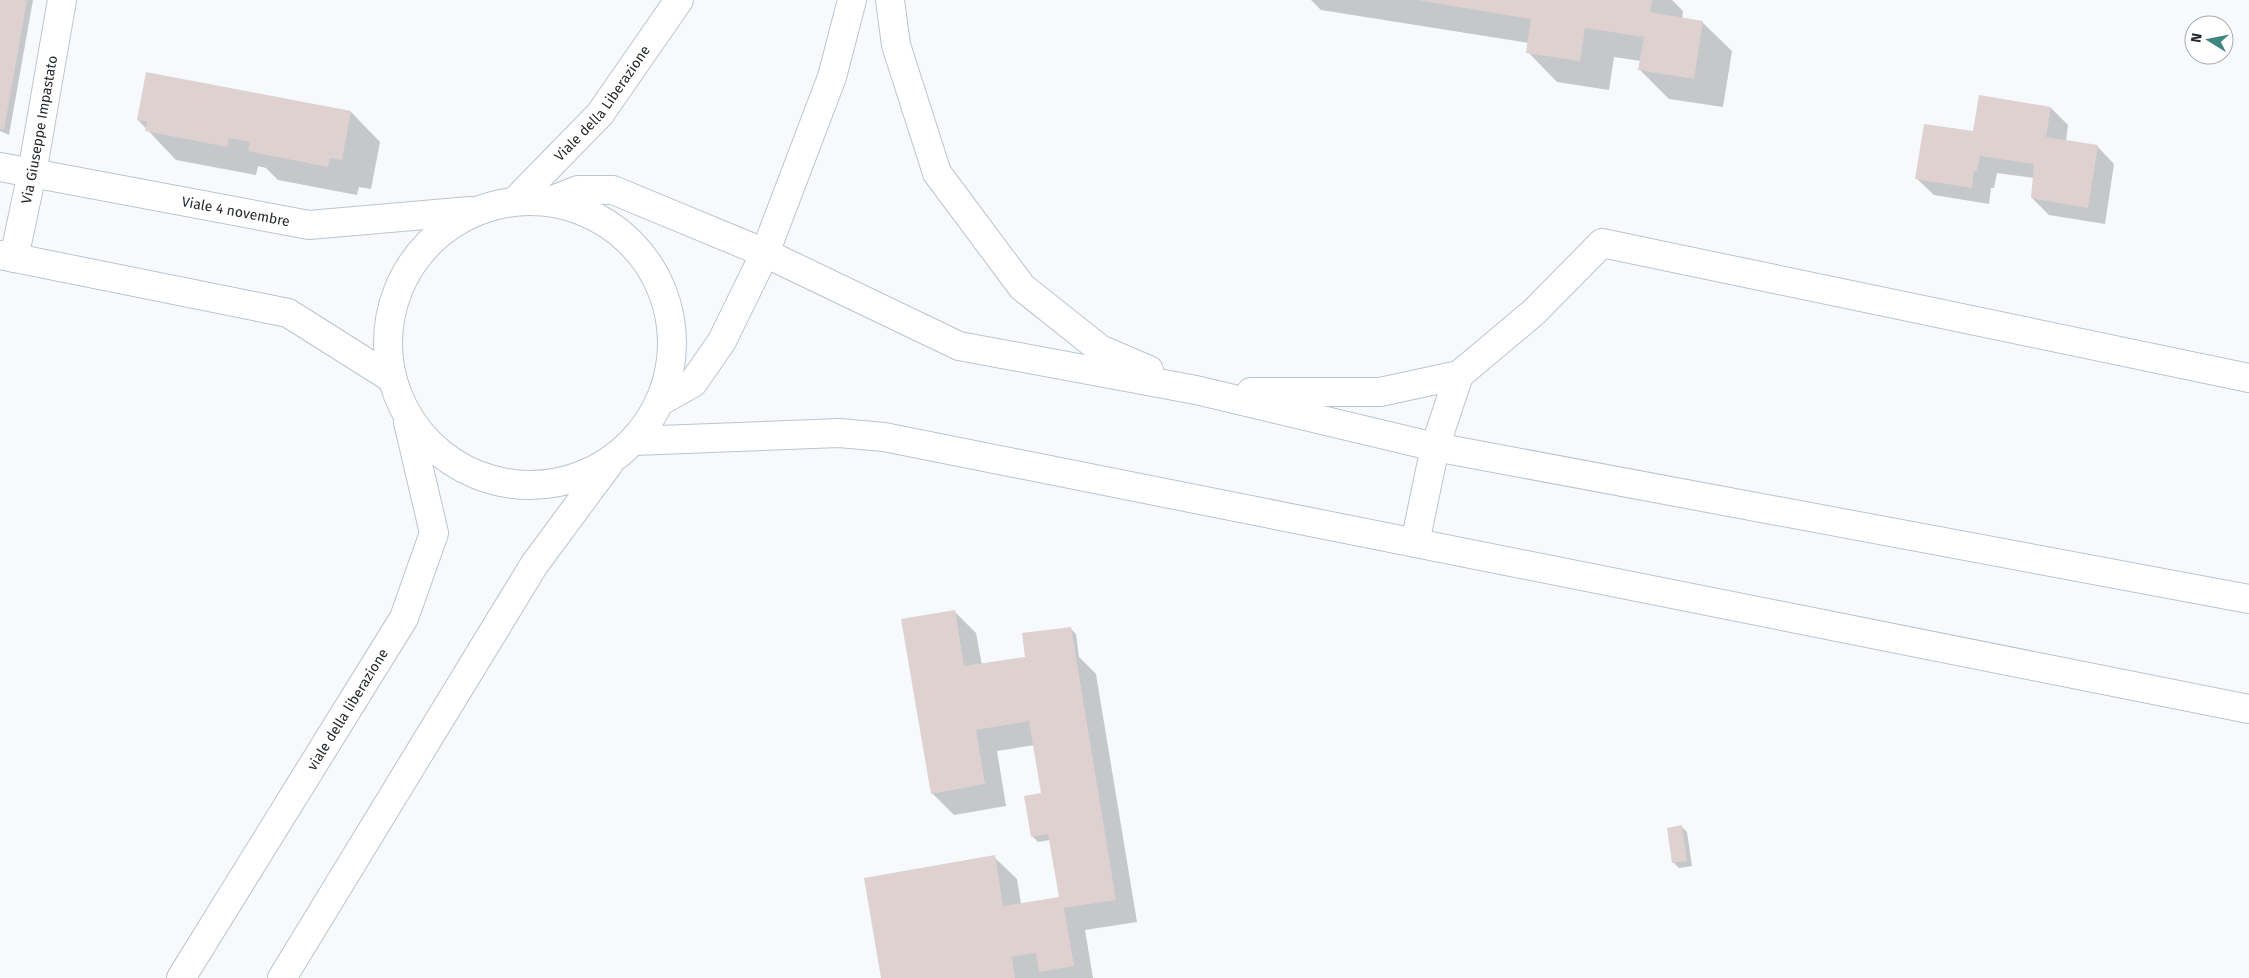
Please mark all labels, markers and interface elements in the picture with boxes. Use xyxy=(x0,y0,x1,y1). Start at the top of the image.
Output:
north arrow xyxy=(2184,15,2234,65)
text: N xyxy=(2188,32,2206,44)
street label: Viale della Liberazione xyxy=(551,42,653,164)
street label: Via Giuseppe Impastato xyxy=(17,54,61,205)
street label: Viale 4 novembre xyxy=(180,193,291,230)
street label: viale della liberazione xyxy=(303,645,391,773)

